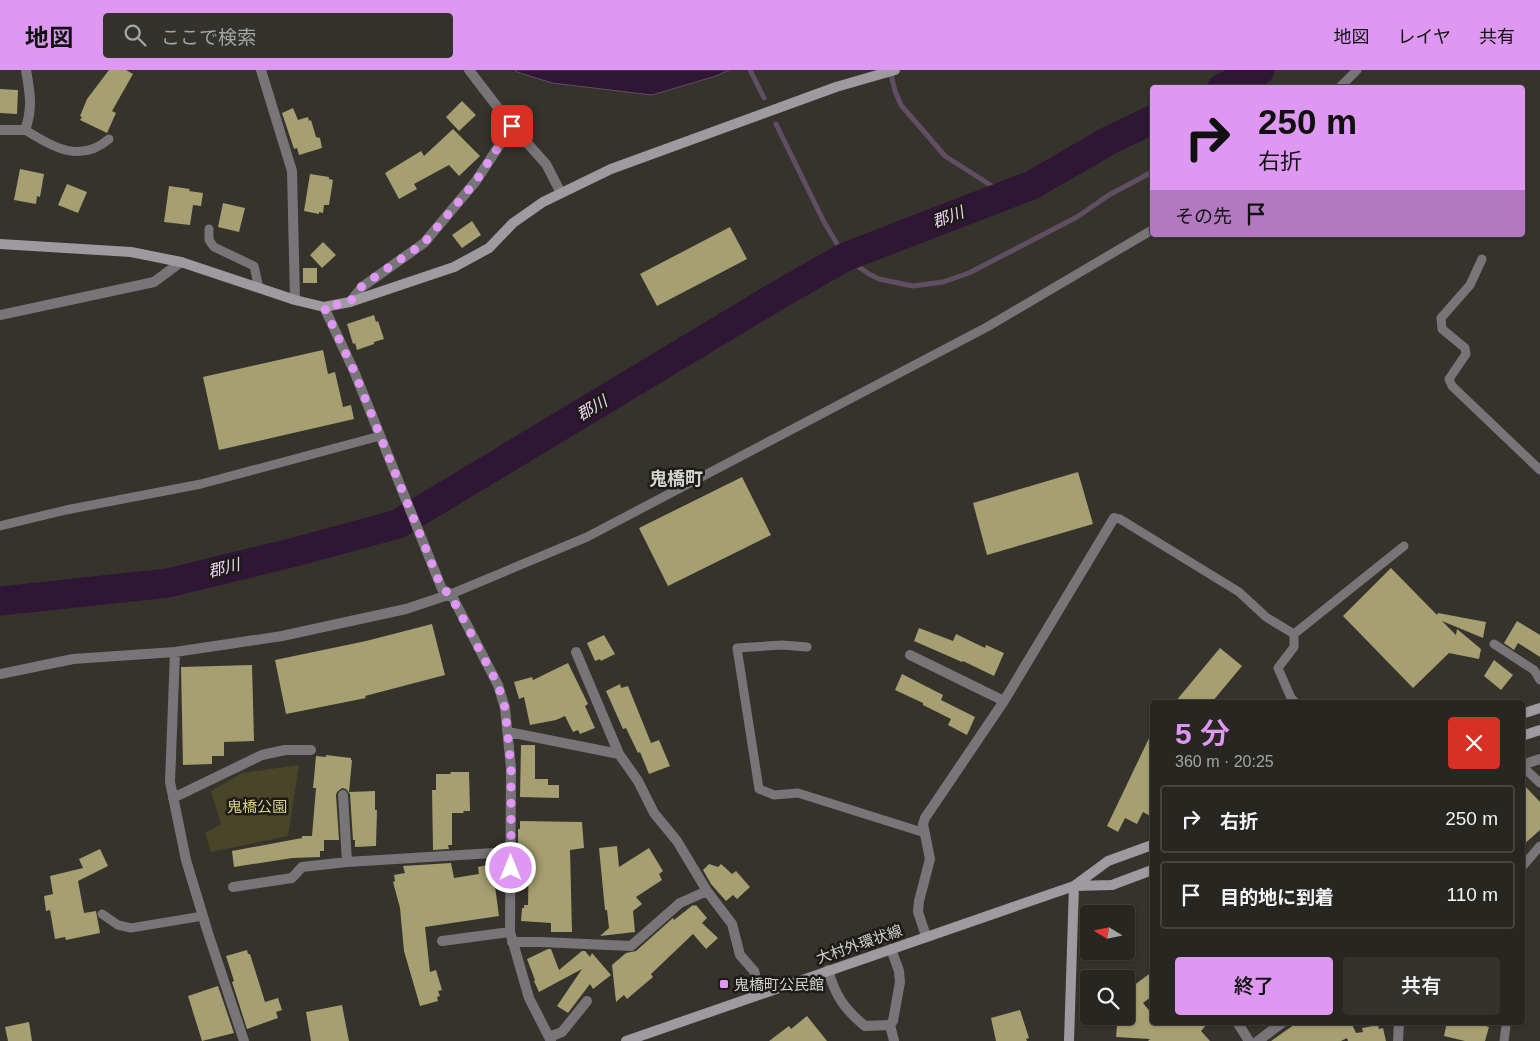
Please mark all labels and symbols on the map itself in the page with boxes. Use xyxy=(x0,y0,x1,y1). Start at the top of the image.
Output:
pin xyxy=(491,105,533,147)
water label: 郡川 xyxy=(930,203,968,231)
water label: 郡川 xyxy=(574,391,612,424)
district label: 鬼橋町 xyxy=(649,469,703,489)
water label: 郡川 xyxy=(206,555,244,580)
park label: 鬼橋公園 xyxy=(227,798,287,815)
position arrow xyxy=(484,841,536,893)
north arrow xyxy=(1080,905,1135,960)
street label: 大村外環状線 xyxy=(814,921,904,967)
place label: 鬼橋町公民館 xyxy=(734,976,824,993)
marker: 鬼橋町公民館 xyxy=(718,978,730,990)

